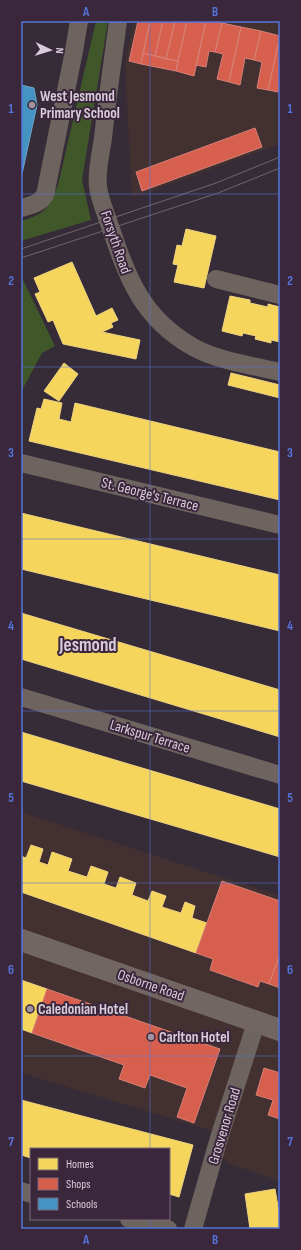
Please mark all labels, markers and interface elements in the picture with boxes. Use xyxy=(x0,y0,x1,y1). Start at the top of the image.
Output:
text: A xyxy=(82,4,90,20)
text: B xyxy=(212,4,218,20)
north arrow xyxy=(30,30,70,70)
text: N xyxy=(53,47,66,54)
place label: West Jesmond Primary School xyxy=(40,87,120,123)
marker: West Jesmond Primary School xyxy=(27,100,37,110)
text: 1 xyxy=(8,101,14,117)
text: 1 xyxy=(287,101,293,117)
street label: Forsyth Road xyxy=(96,208,135,276)
text: 2 xyxy=(8,273,14,289)
text: 2 xyxy=(287,273,293,289)
text: 3 xyxy=(8,445,14,461)
text: 3 xyxy=(287,445,293,461)
street label: St. George's Terrace xyxy=(99,473,200,516)
text: 4 xyxy=(8,618,14,634)
text: 4 xyxy=(287,618,293,634)
district label: Jesmond xyxy=(58,634,117,657)
street label: Larkspur Terrace xyxy=(107,715,192,758)
text: 5 xyxy=(8,790,14,806)
text: 5 xyxy=(287,790,293,806)
text: 6 xyxy=(8,962,14,978)
text: 6 xyxy=(287,962,293,978)
street label: Osborne Road xyxy=(115,965,187,1006)
place label: Caledonian Hotel xyxy=(38,1000,128,1019)
marker: Caledonian Hotel xyxy=(25,1004,35,1014)
place label: Carlton Hotel xyxy=(159,1028,230,1047)
marker: Carlton Hotel xyxy=(146,1032,156,1042)
street label: Grosvenor Road xyxy=(204,1086,245,1167)
text: 7 xyxy=(8,1134,14,1150)
text: 7 xyxy=(287,1134,293,1150)
legend xyxy=(30,1148,170,1220)
text: Homes xyxy=(66,1157,94,1172)
text: Shops xyxy=(66,1177,91,1192)
text: Schools xyxy=(66,1197,98,1212)
text: A xyxy=(82,1232,90,1248)
text: B xyxy=(212,1232,218,1248)

